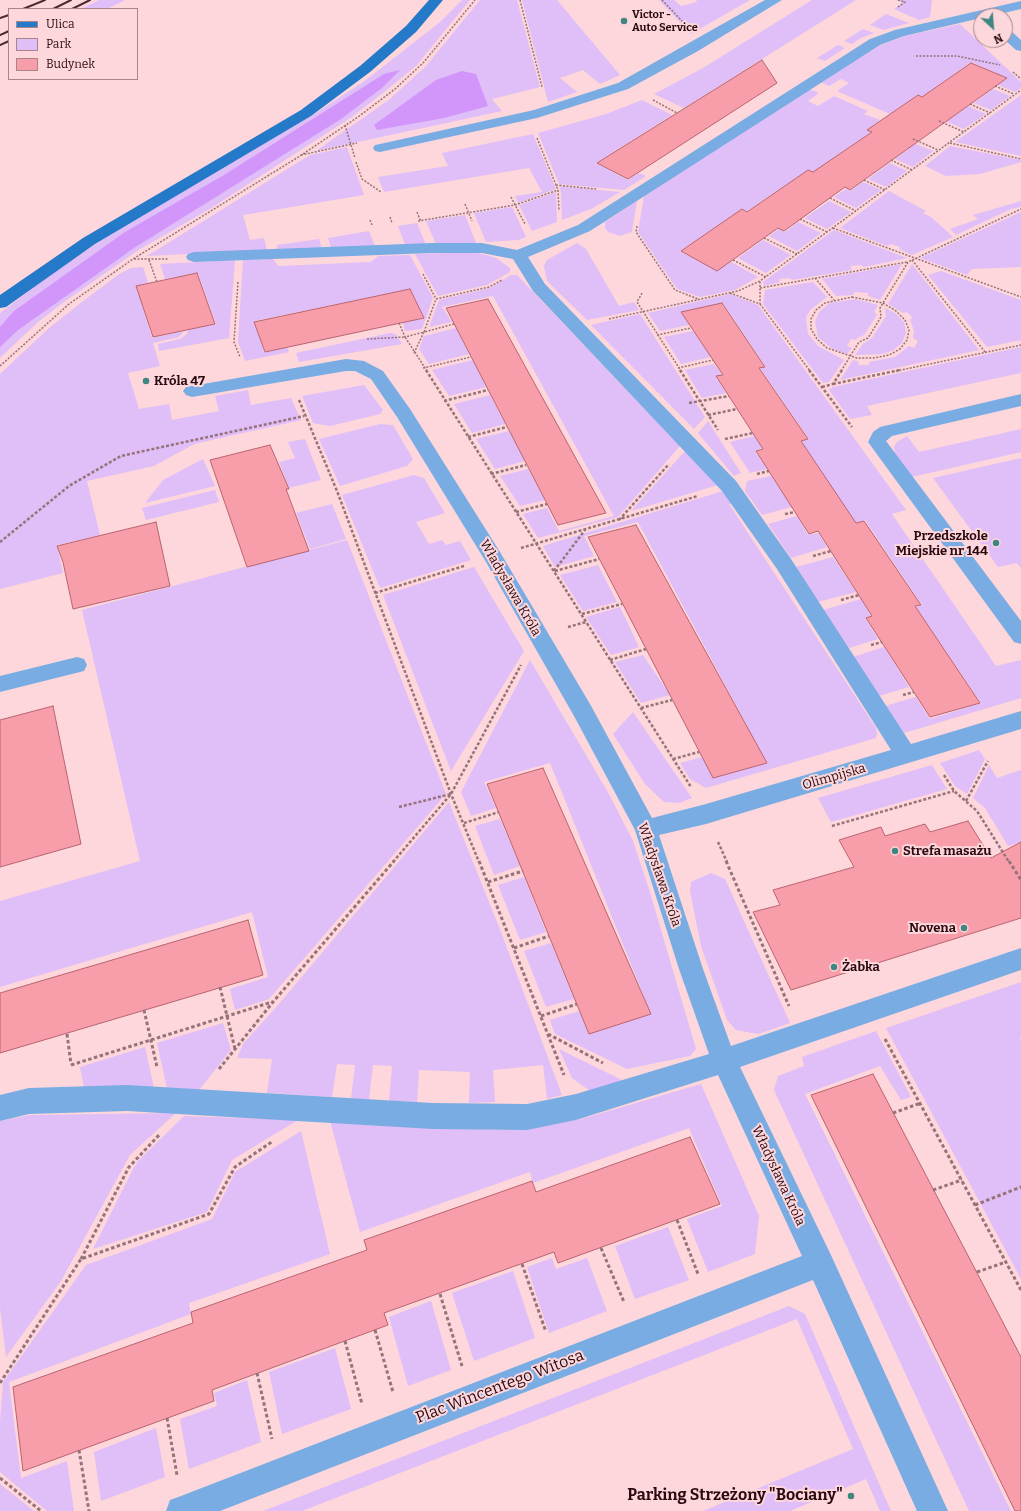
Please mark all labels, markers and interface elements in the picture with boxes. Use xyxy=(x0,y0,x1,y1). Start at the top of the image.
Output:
legend xyxy=(8,8,138,80)
place label: Victor - Auto Service xyxy=(632,8,698,34)
north arrow xyxy=(973,8,1013,48)
marker: Victor - Auto Service xyxy=(619,16,629,26)
text: Ulica xyxy=(46,17,75,31)
text: N xyxy=(991,31,1005,46)
text: Park xyxy=(46,37,71,51)
text: Budynek xyxy=(46,57,95,71)
place label: Króla 47 xyxy=(154,373,205,389)
marker: Króla 47 xyxy=(141,376,151,386)
place label: Przedszkole Miejskie nr 144 xyxy=(896,528,988,559)
street label: Władysława Króla xyxy=(476,537,544,639)
marker: Przedszkole Miejskie nr 144 xyxy=(991,538,1001,548)
street label: Olimpijska xyxy=(801,761,867,793)
street label: Władysława Króla xyxy=(634,821,684,929)
place label: Strefa masażu xyxy=(903,843,991,859)
marker: Strefa masażu xyxy=(890,846,900,856)
place label: Novena xyxy=(909,920,956,936)
marker: Novena xyxy=(959,923,969,933)
place label: Żabka xyxy=(842,959,880,975)
marker: Żabka xyxy=(829,962,839,972)
street label: Władysława Króla xyxy=(748,1123,808,1229)
street label: Plac Wincentego Witosa xyxy=(413,1346,587,1428)
place label: Parking Strzeżony "Bociany" xyxy=(627,1486,843,1506)
marker: Parking Strzeżony "Bociany" xyxy=(846,1491,856,1501)

